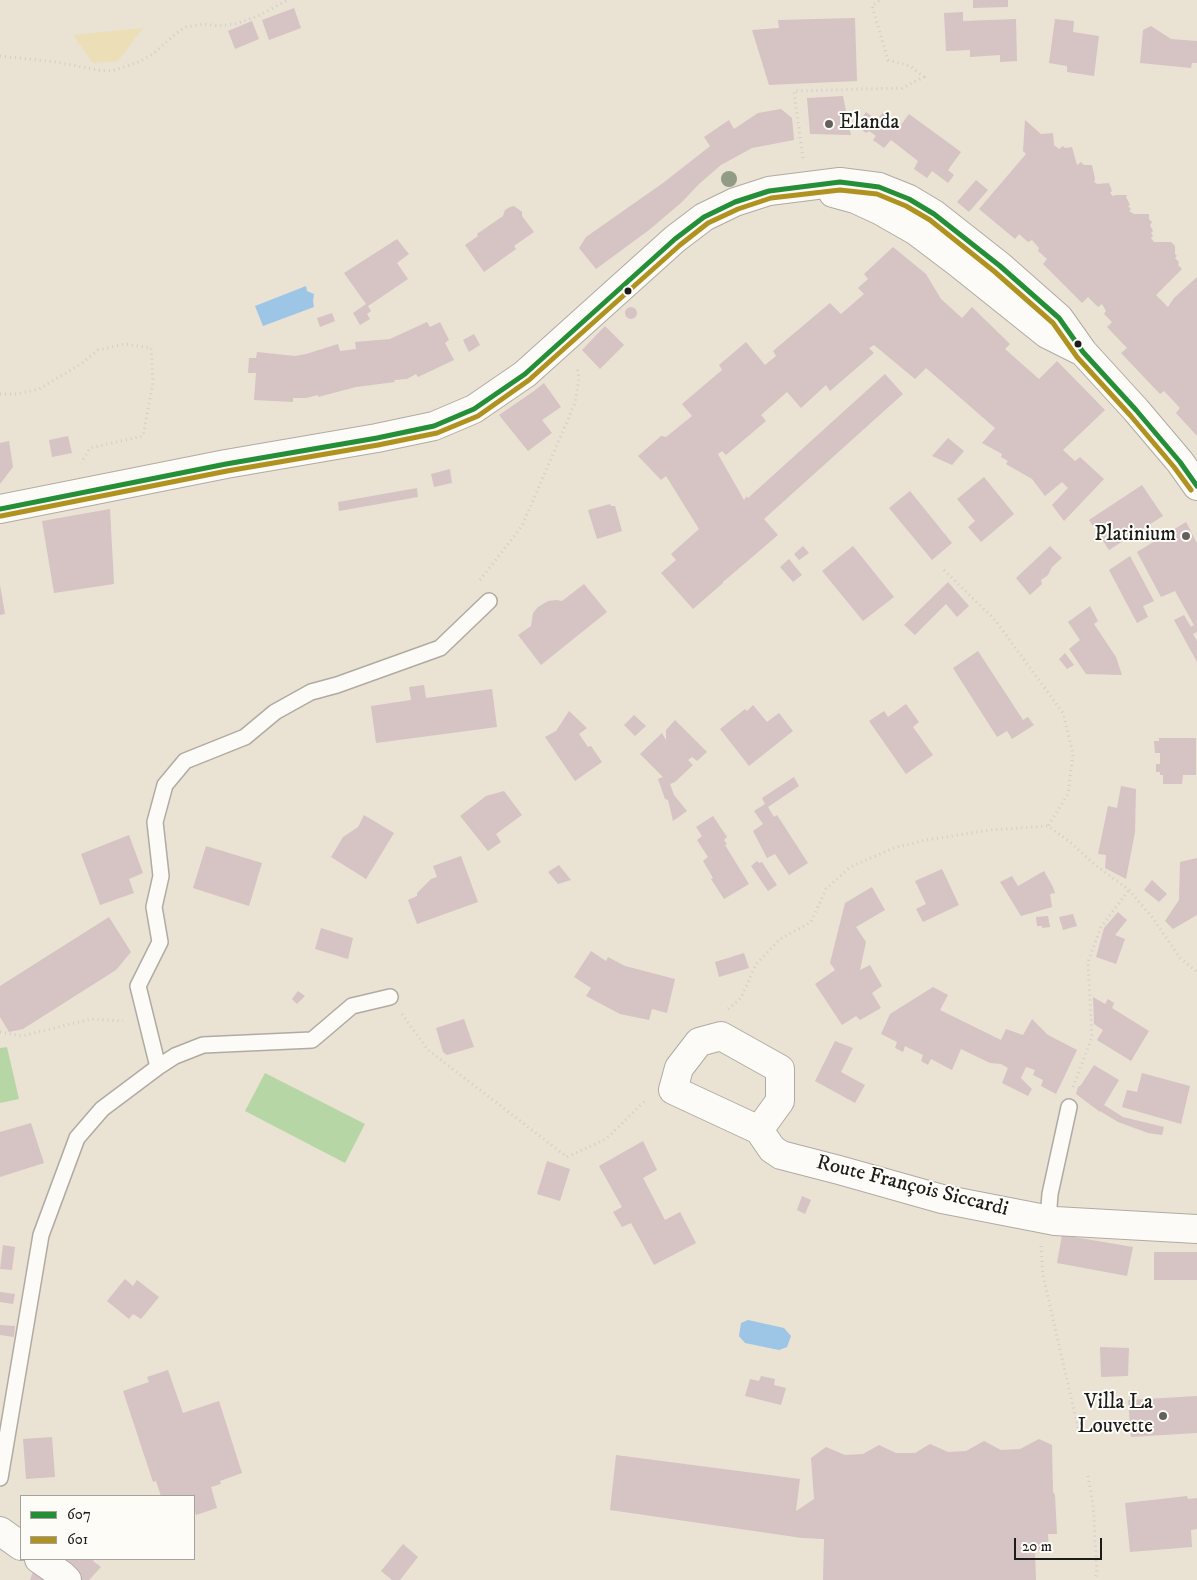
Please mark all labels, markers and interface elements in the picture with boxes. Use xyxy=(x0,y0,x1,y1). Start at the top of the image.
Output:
place label: Elanda xyxy=(839,111,899,137)
marker: Elanda xyxy=(823,118,835,130)
unlabelled marker xyxy=(623,286,633,296)
unlabelled marker xyxy=(1073,339,1083,349)
place label: Platinium xyxy=(1094,523,1176,549)
marker: Platinium xyxy=(1180,530,1192,542)
street label: Route François Siccardi xyxy=(813,1151,1011,1223)
place label: Villa La Louvette xyxy=(1077,1391,1153,1441)
marker: Villa La Louvette xyxy=(1157,1410,1169,1422)
legend xyxy=(20,1495,195,1560)
text: 607 xyxy=(67,1505,91,1524)
scale bar xyxy=(1017,1528,1104,1560)
text: 601 xyxy=(67,1530,88,1549)
text: 20 m xyxy=(1022,1537,1052,1556)

